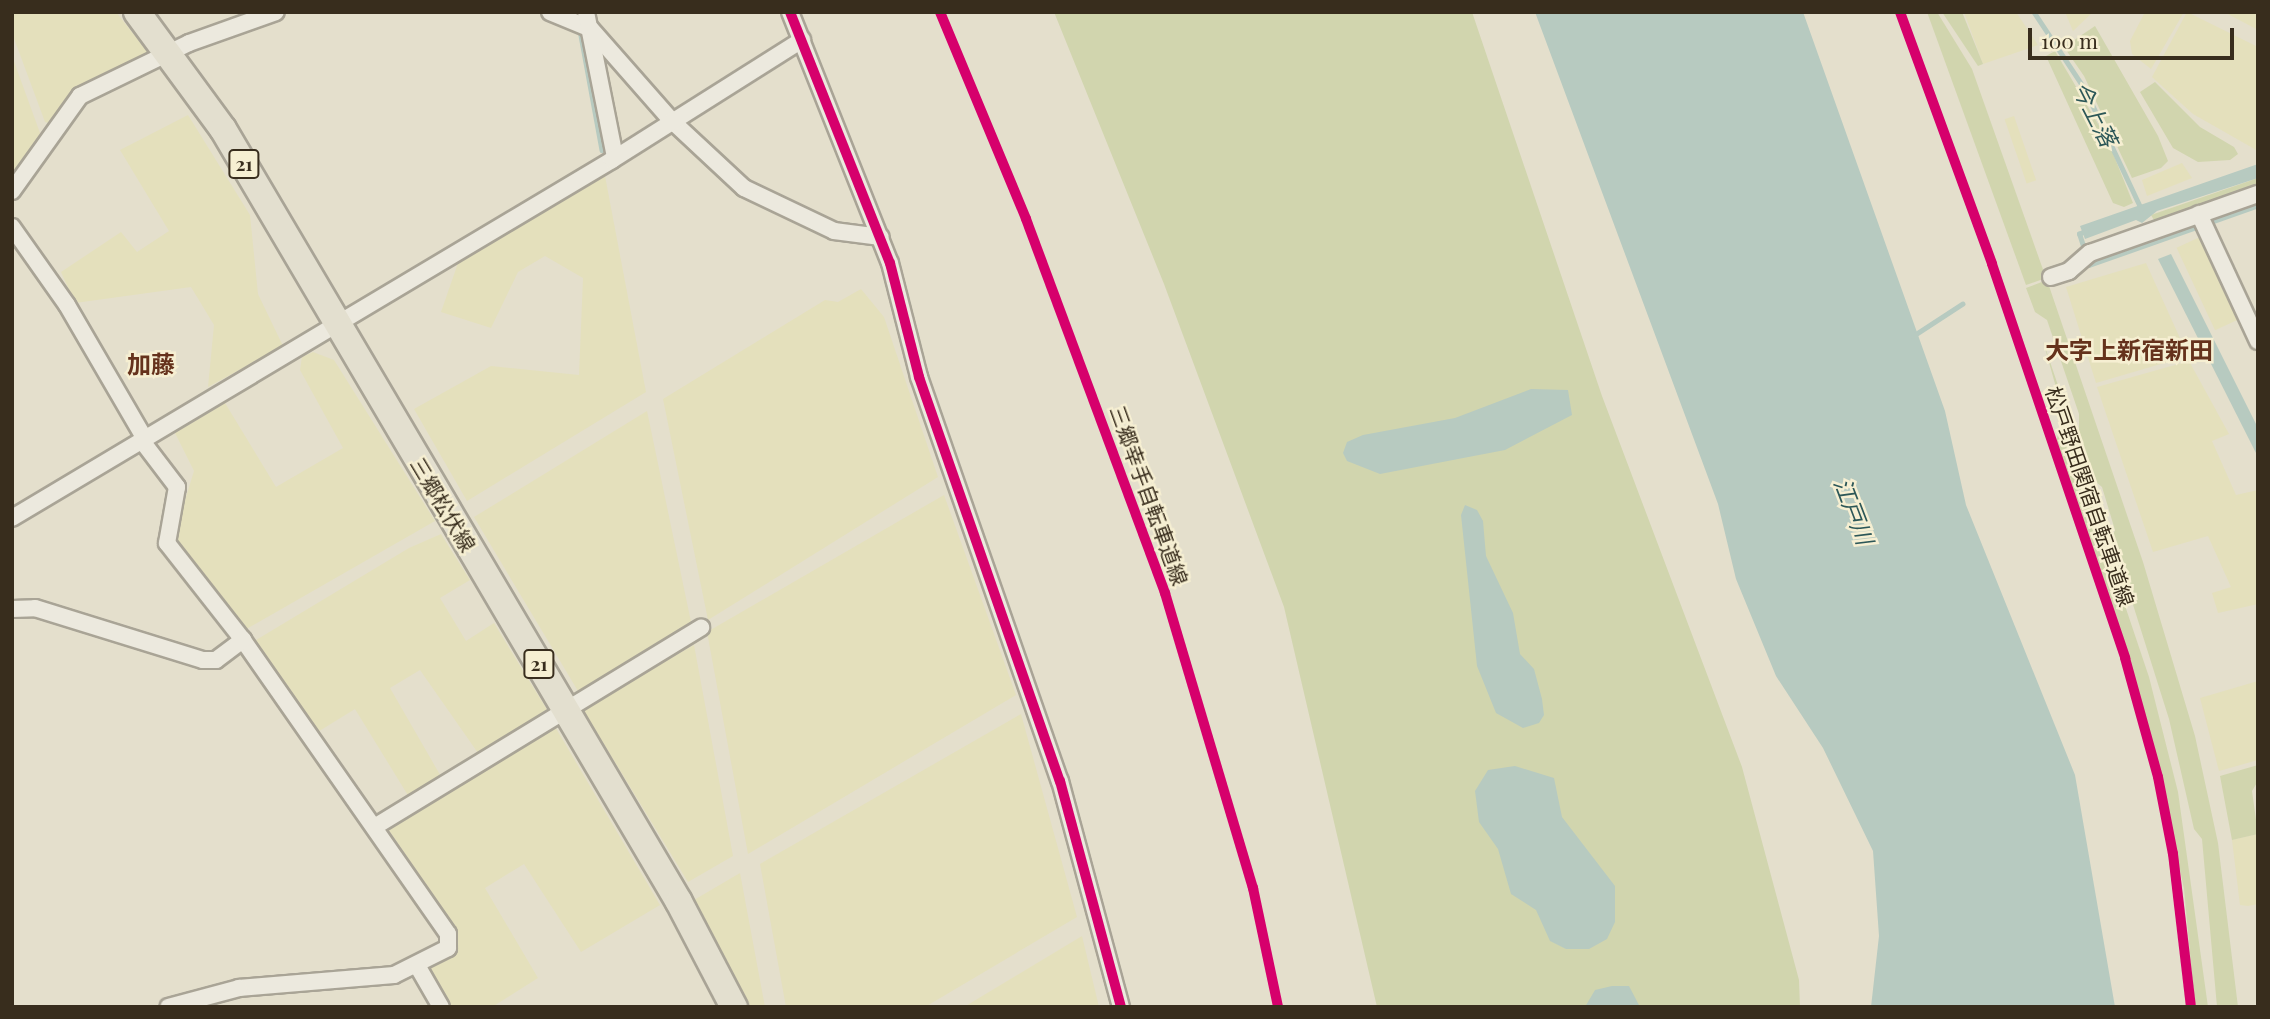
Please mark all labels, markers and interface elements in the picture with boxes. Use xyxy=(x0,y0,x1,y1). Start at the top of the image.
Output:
scale bar xyxy=(2032,14,2238,58)
text: 100 m xyxy=(2041,26,2098,54)
water label: 今上落 xyxy=(2067,77,2123,151)
road number: 21 xyxy=(228,148,260,180)
district label: 大字上新宿新田 xyxy=(2045,336,2213,364)
district label: 加藤 xyxy=(127,350,175,378)
street label: 松戸野田関宿自転車道線 xyxy=(2041,383,2141,609)
street label: 三郷幸手自転車道線 xyxy=(1106,402,1194,588)
street label: 三郷松伏線 xyxy=(406,453,482,555)
water label: 江戸川 xyxy=(1829,474,1879,548)
road number: 21 xyxy=(523,649,555,680)

